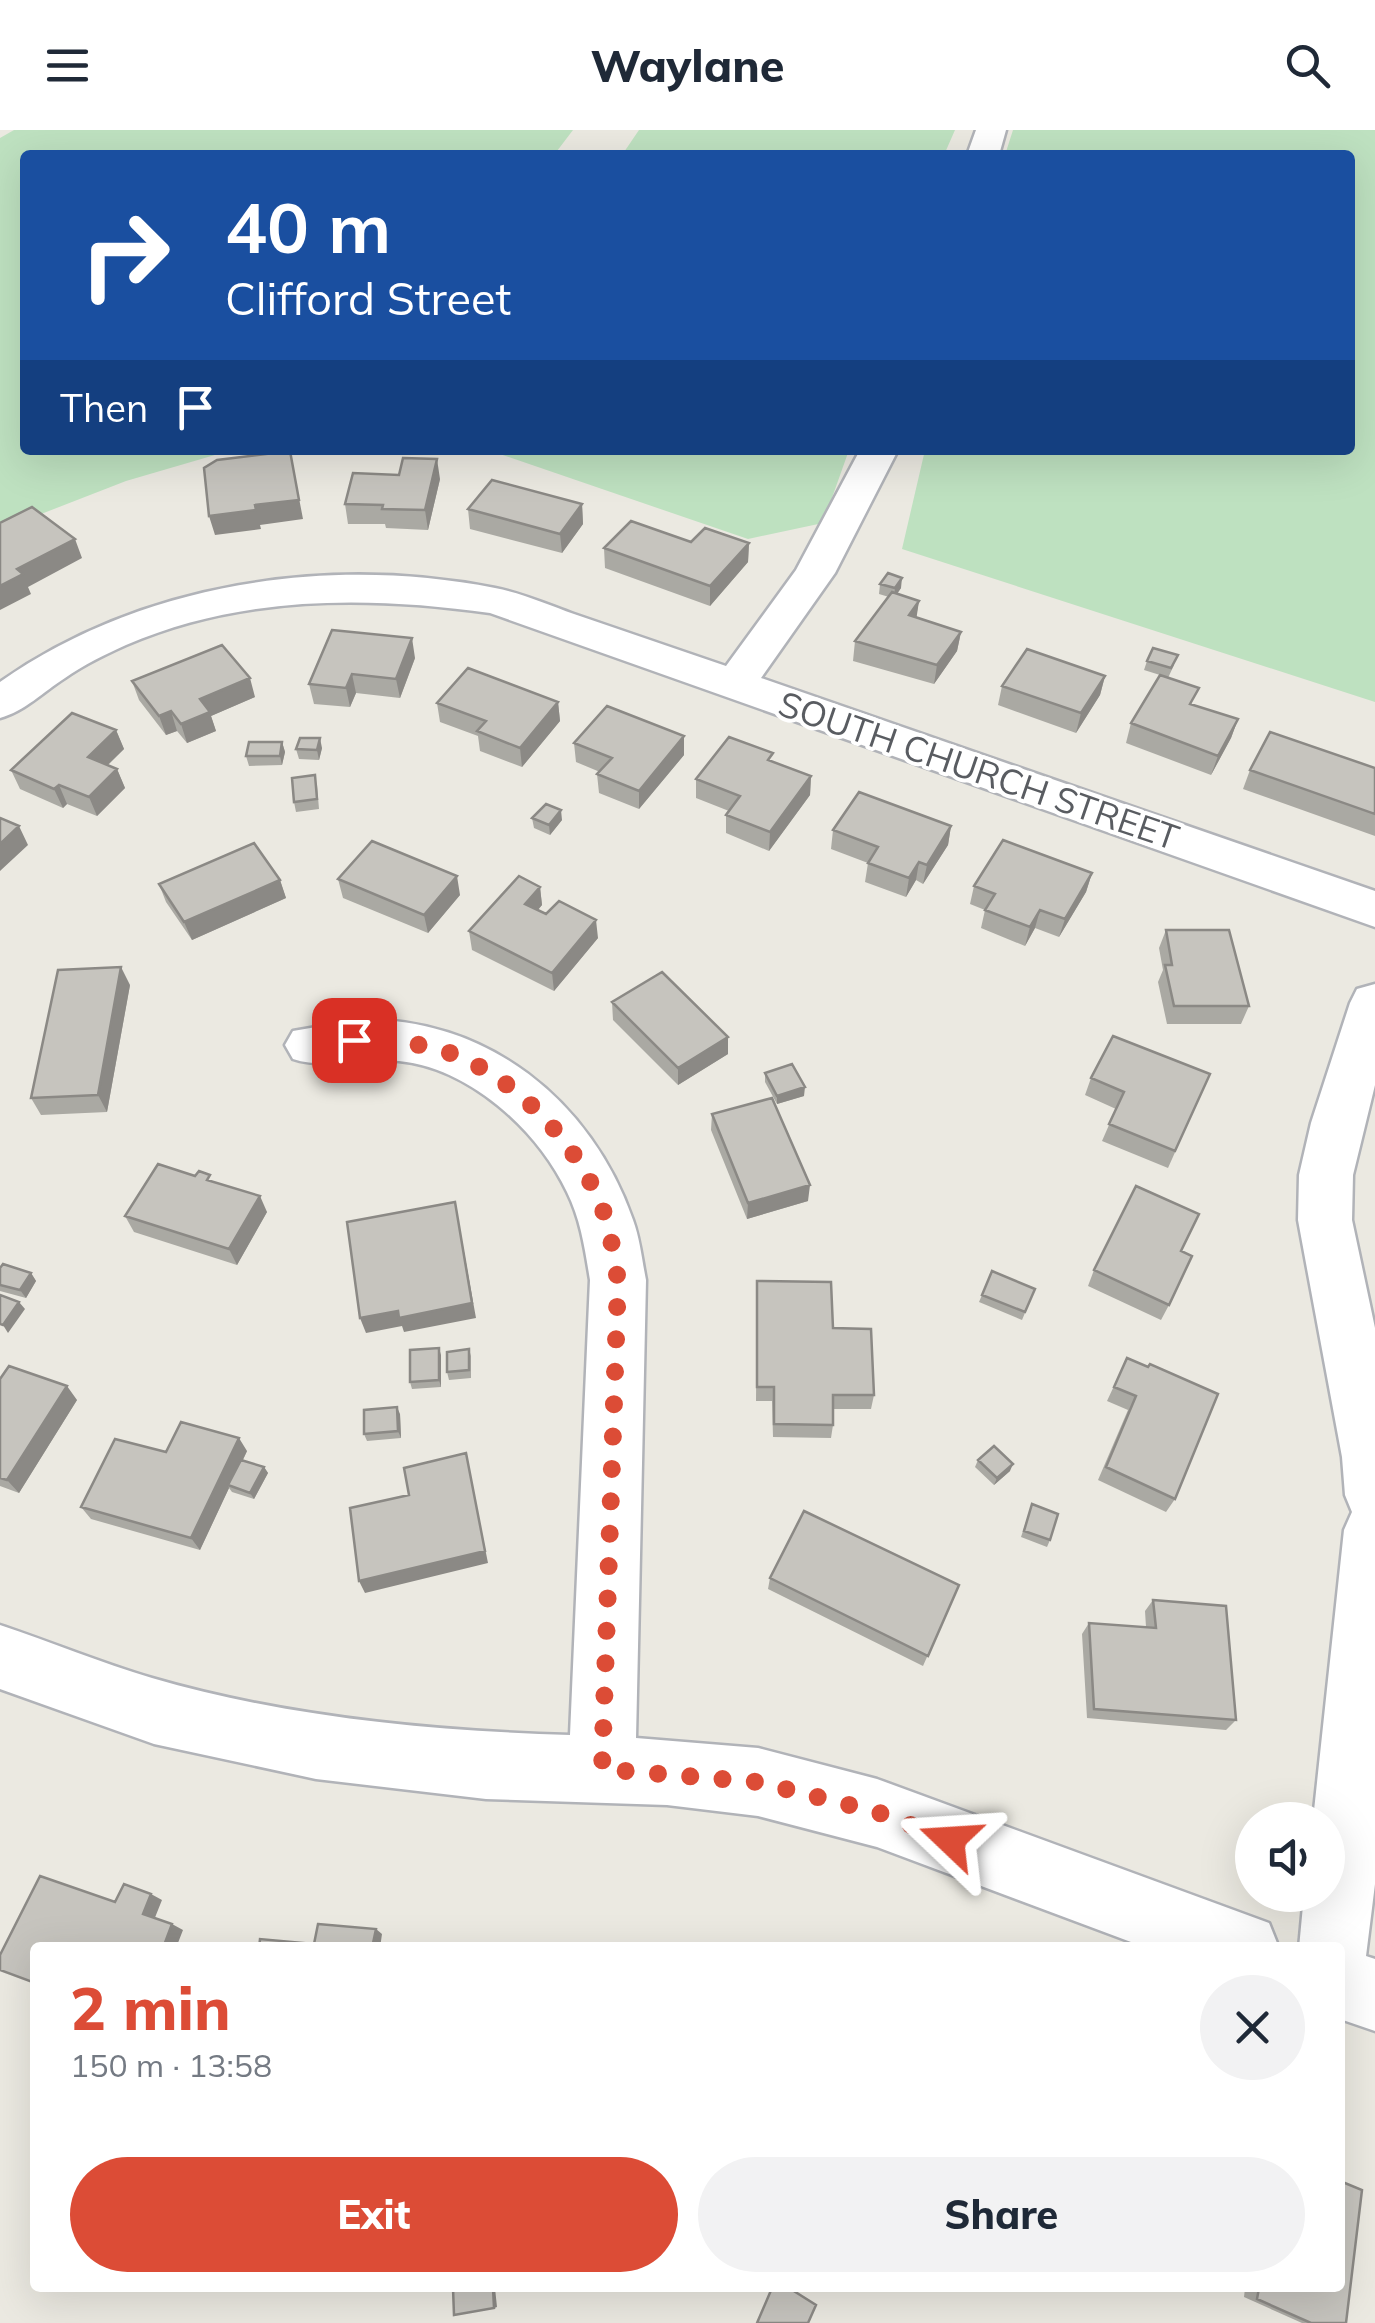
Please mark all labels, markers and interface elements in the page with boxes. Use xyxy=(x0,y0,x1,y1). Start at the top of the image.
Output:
text: Waylane xyxy=(591,37,784,93)
icon: menu xyxy=(40,38,95,93)
icon: search xyxy=(1280,38,1335,93)
text: 40 m xyxy=(225,183,391,271)
icon: right xyxy=(60,190,190,320)
text: Clifford Street xyxy=(225,270,511,326)
icon: arrive xyxy=(168,380,223,435)
text: Then xyxy=(60,384,148,432)
street label: SOUTH CHURCH STREET xyxy=(773,681,1185,859)
pin xyxy=(312,998,397,1083)
icon: arrive xyxy=(327,1013,382,1068)
position arrow xyxy=(898,1788,1002,1892)
map controls xyxy=(1235,1802,1345,1912)
button: sound xyxy=(1235,1802,1345,1912)
text: 2 min xyxy=(70,1970,231,2045)
button: close xyxy=(1200,1975,1305,2080)
text: 150 m · 13:58 xyxy=(70,2045,272,2085)
button: Exit xyxy=(70,2157,678,2272)
button: Share xyxy=(698,2157,1305,2272)

